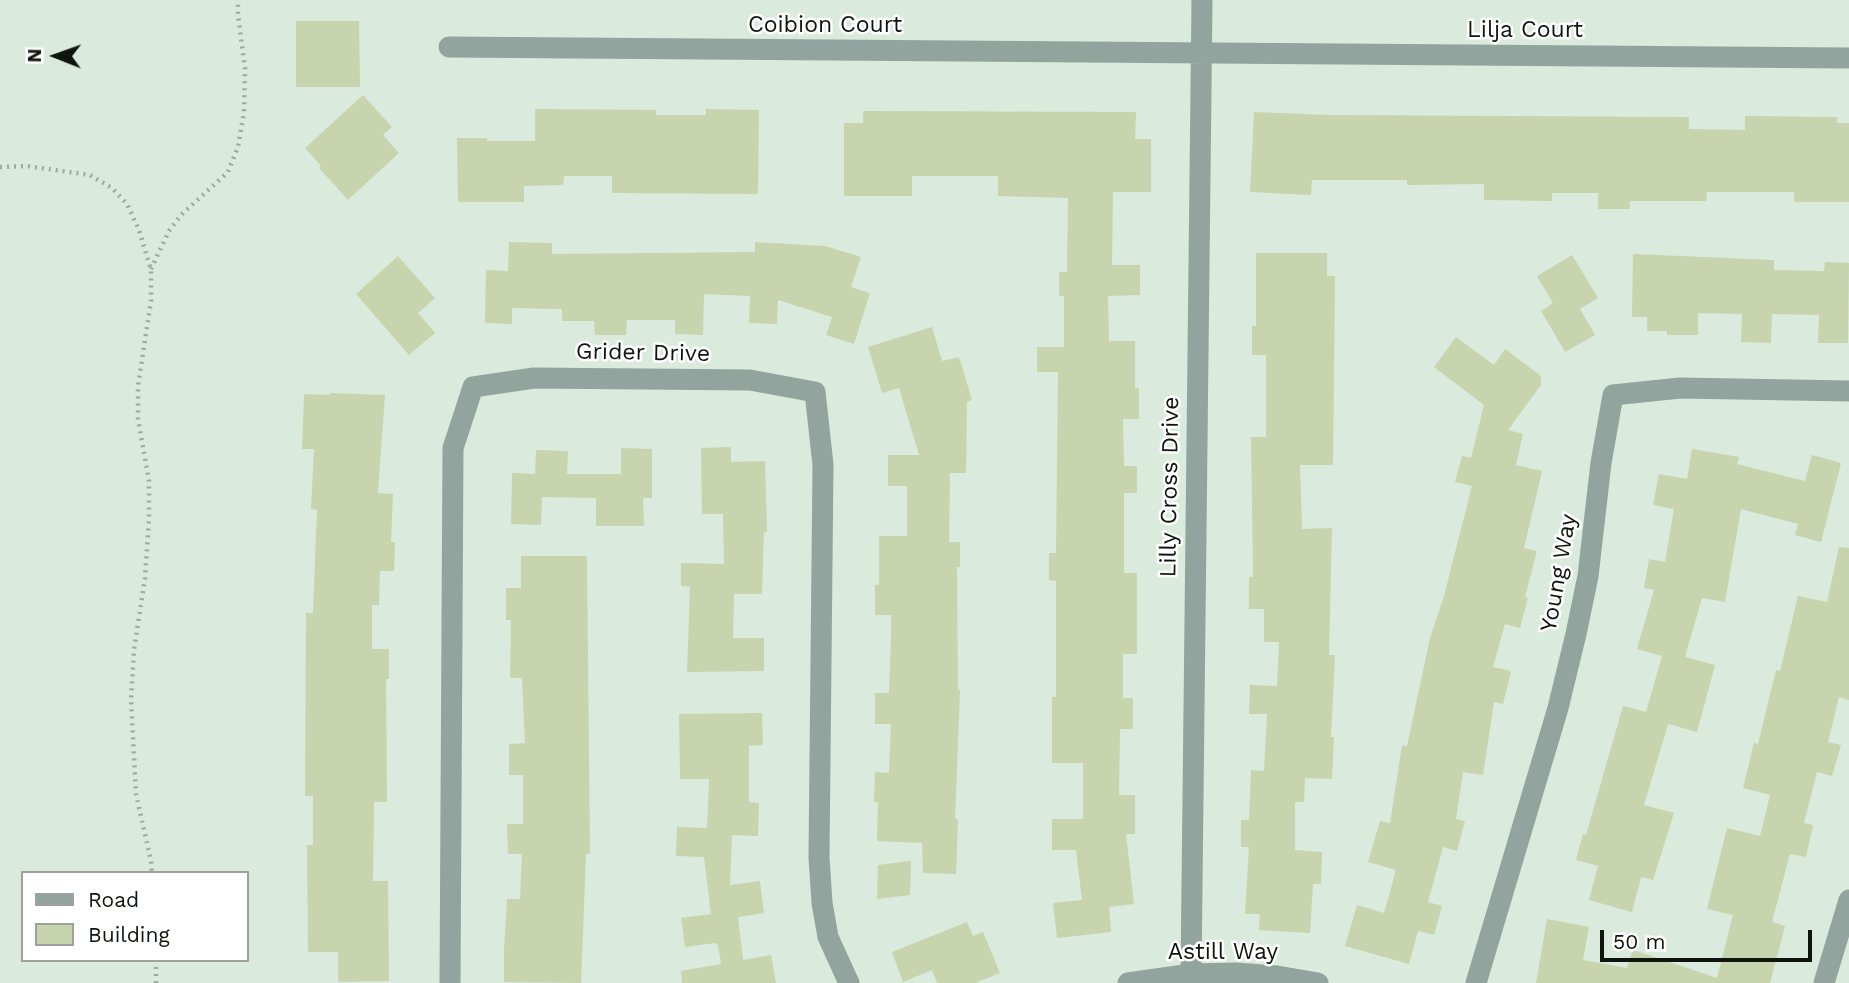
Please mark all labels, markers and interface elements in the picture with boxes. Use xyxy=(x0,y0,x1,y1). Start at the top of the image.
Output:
street label: Coibion Court xyxy=(748,11,902,39)
street label: Lilja Court xyxy=(1467,16,1583,44)
north arrow xyxy=(21,21,91,91)
text: N xyxy=(23,48,46,63)
street label: Grider Drive xyxy=(576,338,710,368)
street label: Lilly Cross Drive xyxy=(1155,396,1185,578)
street label: Young Way xyxy=(1535,512,1583,634)
legend xyxy=(21,871,248,962)
text: Road xyxy=(88,887,139,912)
scale bar xyxy=(1604,916,1816,960)
text: Building xyxy=(88,922,170,947)
text: 50 m xyxy=(1613,929,1665,954)
street label: Astill Way xyxy=(1168,938,1278,966)

